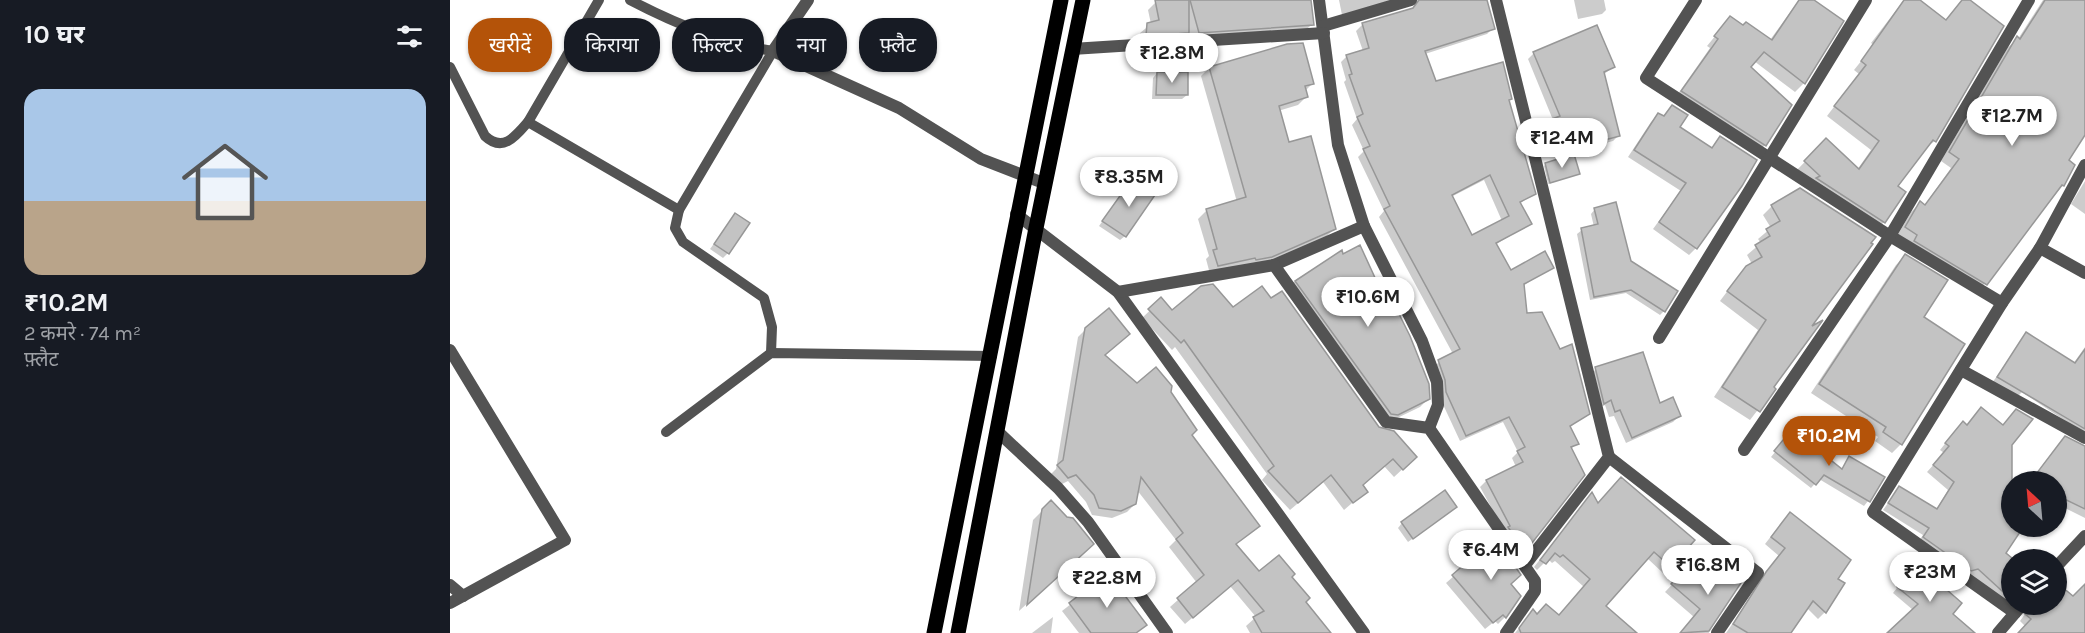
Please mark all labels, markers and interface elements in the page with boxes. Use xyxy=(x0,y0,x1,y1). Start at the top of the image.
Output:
chip: खरीदें xyxy=(468,18,552,72)
chip: किराया xyxy=(564,18,660,72)
chip: फ़िल्टर xyxy=(672,18,764,72)
chip: नया xyxy=(776,18,847,72)
chip: फ़्लैट xyxy=(859,18,937,72)
text: 10 घर xyxy=(24,19,85,50)
icon: filters xyxy=(393,20,426,53)
pin: ₹12.8M xyxy=(1123,33,1221,84)
text: ₹12.8M xyxy=(1139,41,1205,64)
pin: ₹12.7M xyxy=(1963,96,2061,147)
text: ₹12.7M xyxy=(1981,104,2043,127)
pin: ₹12.4M xyxy=(1513,118,1611,169)
text: ₹12.4M xyxy=(1530,126,1594,149)
icon: home xyxy=(171,128,279,236)
pin: ₹8.35M xyxy=(1080,157,1178,208)
text: ₹8.35M xyxy=(1094,165,1164,188)
pin: ₹10.6M xyxy=(1319,277,1417,328)
text: ₹10.6M xyxy=(1335,285,1401,308)
text: ₹10.2M xyxy=(24,287,109,318)
text: 2 कमरे · 74 m² xyxy=(24,322,141,345)
text: फ़्लैट xyxy=(24,348,59,371)
pin: ₹10.2M xyxy=(1780,416,1878,467)
text: ₹10.2M xyxy=(1796,424,1862,447)
north arrow xyxy=(2001,471,2067,537)
map controls xyxy=(2001,471,2067,615)
pin: ₹6.4M xyxy=(1449,530,1533,581)
text: ₹6.4M xyxy=(1462,538,1520,561)
pin: ₹16.8M xyxy=(1659,545,1757,596)
button: layers xyxy=(2001,549,2067,615)
pin: ₹23M xyxy=(1894,552,1966,603)
text: ₹16.8M xyxy=(1675,553,1741,576)
pin: ₹22.8M xyxy=(1058,558,1156,609)
text: ₹23M xyxy=(1903,560,1957,583)
text: ₹22.8M xyxy=(1072,566,1142,589)

